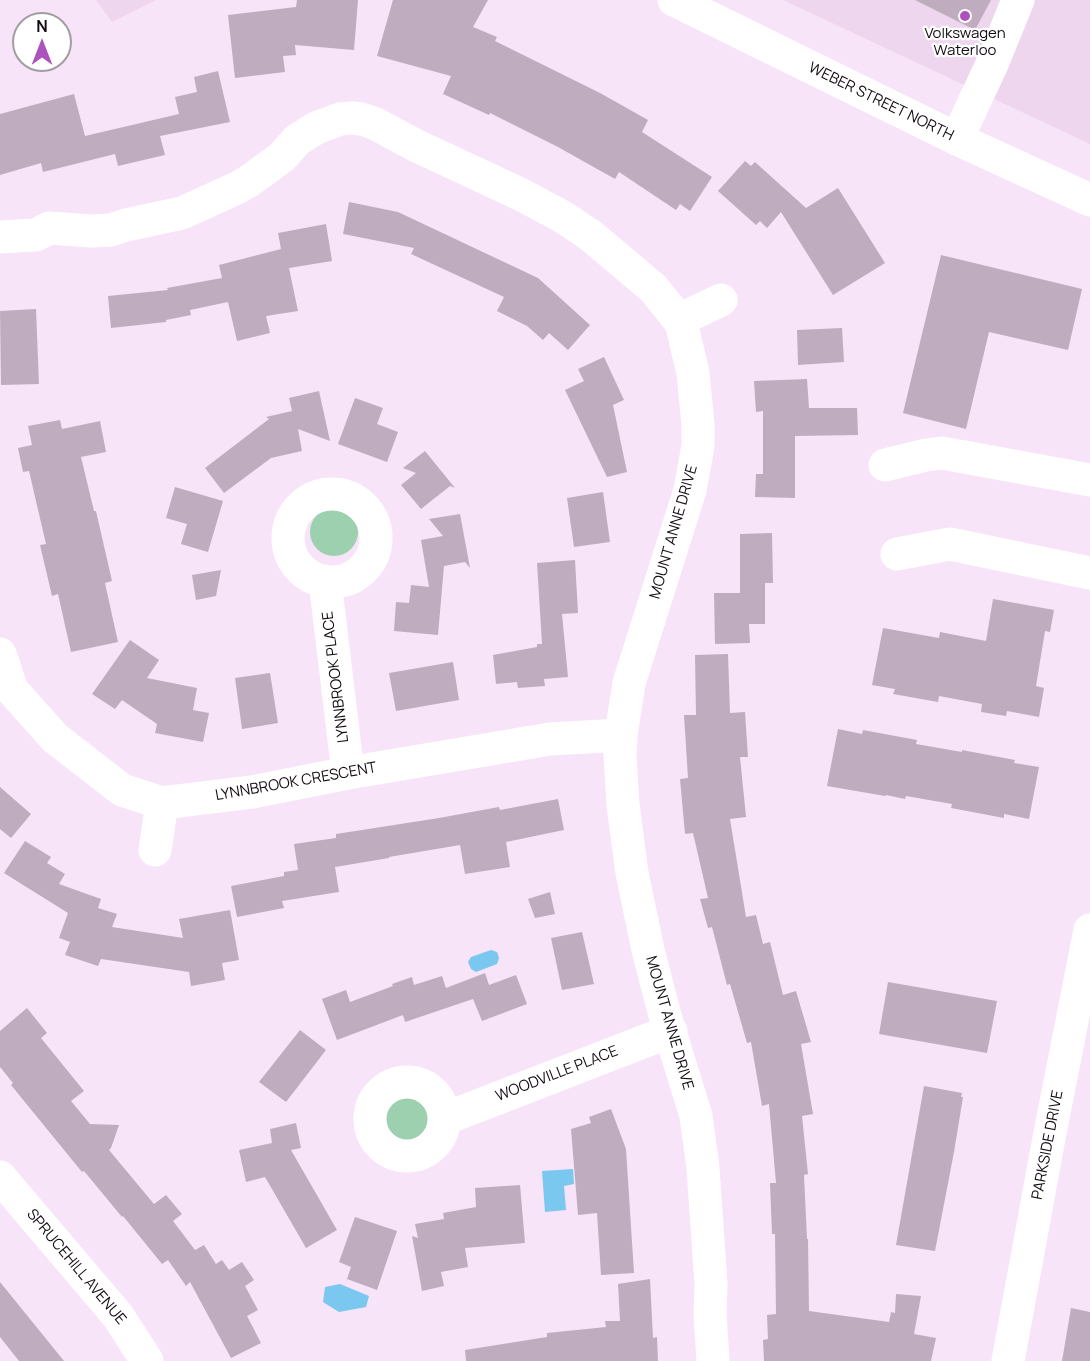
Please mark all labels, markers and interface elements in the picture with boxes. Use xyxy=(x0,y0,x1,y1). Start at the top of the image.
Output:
marker: Volkswagen Waterloo xyxy=(958,9,972,23)
north arrow xyxy=(12,12,72,72)
text: N xyxy=(36,15,48,37)
place label: Volkswagen Waterloo xyxy=(924,25,1006,60)
street label: WEBER STREET NORTH xyxy=(805,59,957,145)
street label: MOUNT ANNE DRIVE xyxy=(646,463,702,601)
street label: LYNNBROOK PLACE xyxy=(319,610,353,744)
street label: LYNNBROOK CRESCENT xyxy=(214,759,378,805)
street label: MOUNT ANNE DRIVE xyxy=(641,954,697,1092)
street label: WOODVILLE PLACE xyxy=(493,1042,621,1106)
street label: PARKSIDE DRIVE xyxy=(1029,1089,1067,1201)
street label: SPRUCEHILL AVENUE xyxy=(22,1206,130,1328)

